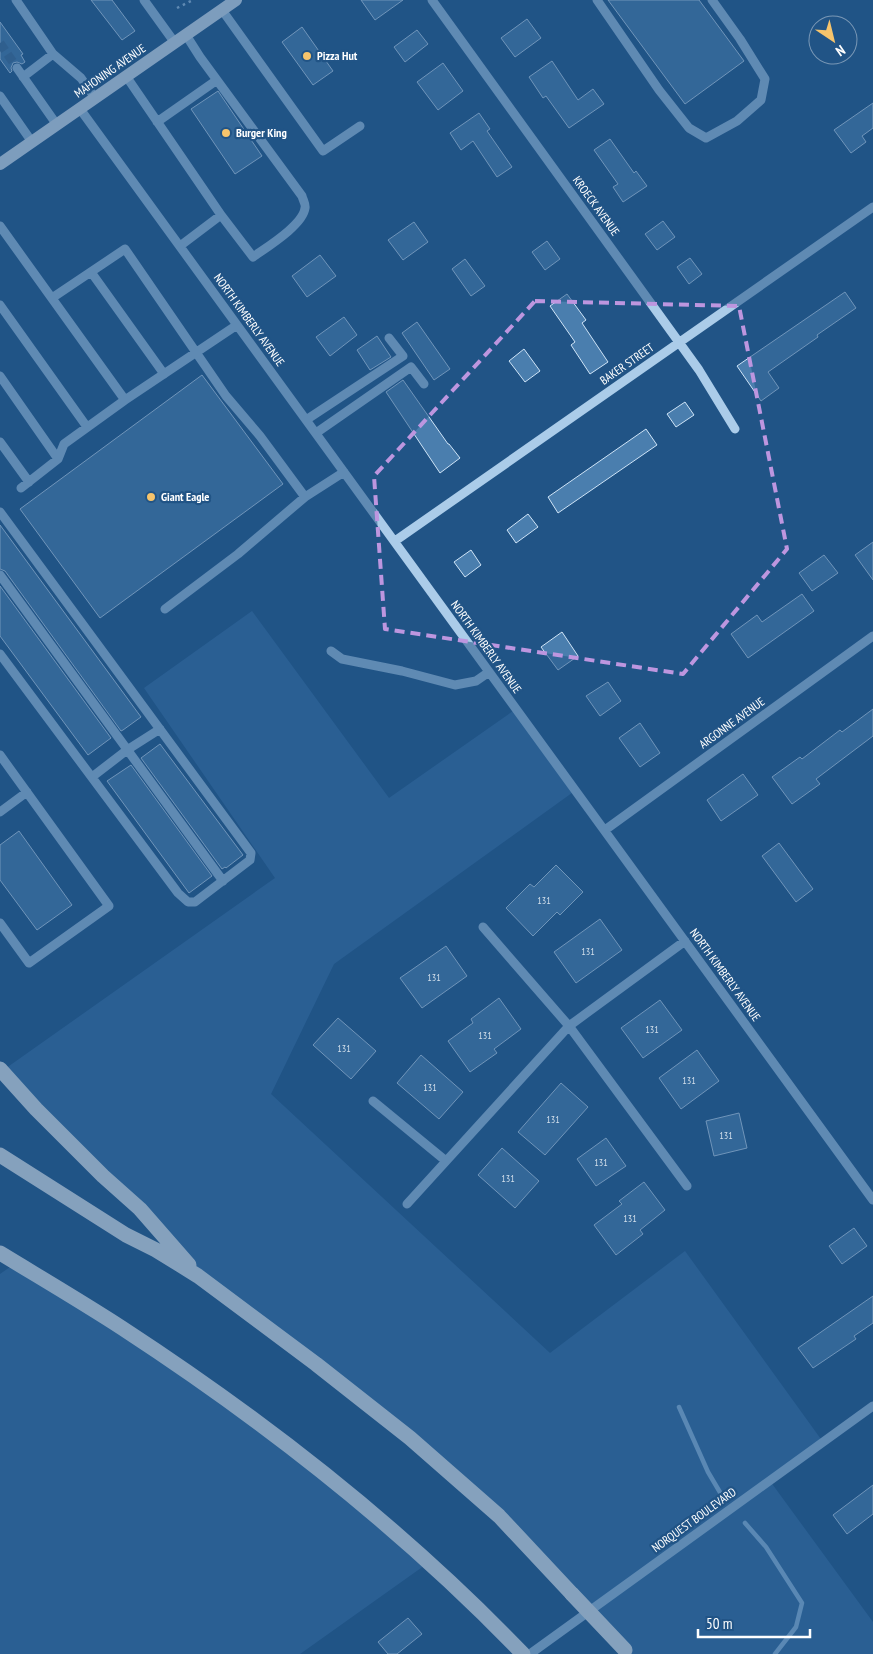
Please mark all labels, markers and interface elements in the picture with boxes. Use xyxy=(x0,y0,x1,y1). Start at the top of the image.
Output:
north arrow xyxy=(808,15,858,65)
street label: MAHONING AVENUE xyxy=(71,40,148,101)
text: N xyxy=(832,41,849,60)
place label: Pizza Hut xyxy=(317,48,358,63)
marker: Pizza Hut xyxy=(301,50,313,62)
place label: Burger King xyxy=(236,125,287,140)
marker: Burger King xyxy=(220,127,232,139)
street label: KROECK AVENUE xyxy=(570,173,623,239)
street label: NORTH KIMBERLY AVENUE xyxy=(211,271,288,369)
street label: BAKER STREET xyxy=(597,339,657,388)
place label: Giant Eagle xyxy=(161,489,210,504)
marker: Giant Eagle xyxy=(145,491,157,503)
street label: NORTH KIMBERLY AVENUE xyxy=(448,598,525,696)
street label: ARGONNE AVENUE xyxy=(696,694,768,751)
house number: 131 xyxy=(537,894,551,907)
street label: NORTH KIMBERLY AVENUE xyxy=(687,926,764,1024)
house number: 131 xyxy=(581,945,595,958)
house number: 131 xyxy=(427,971,441,984)
house number: 131 xyxy=(645,1023,659,1036)
house number: 131 xyxy=(478,1029,492,1042)
house number: 131 xyxy=(337,1042,351,1055)
house number: 131 xyxy=(682,1074,696,1087)
house number: 131 xyxy=(423,1081,437,1094)
house number: 131 xyxy=(546,1113,560,1126)
house number: 131 xyxy=(719,1129,733,1142)
house number: 131 xyxy=(594,1156,608,1169)
house number: 131 xyxy=(501,1172,515,1185)
house number: 131 xyxy=(623,1212,637,1225)
street label: NORQUEST BOULEVARD xyxy=(649,1484,739,1555)
scale bar xyxy=(698,1606,810,1638)
text: 50 m xyxy=(706,1614,732,1633)

